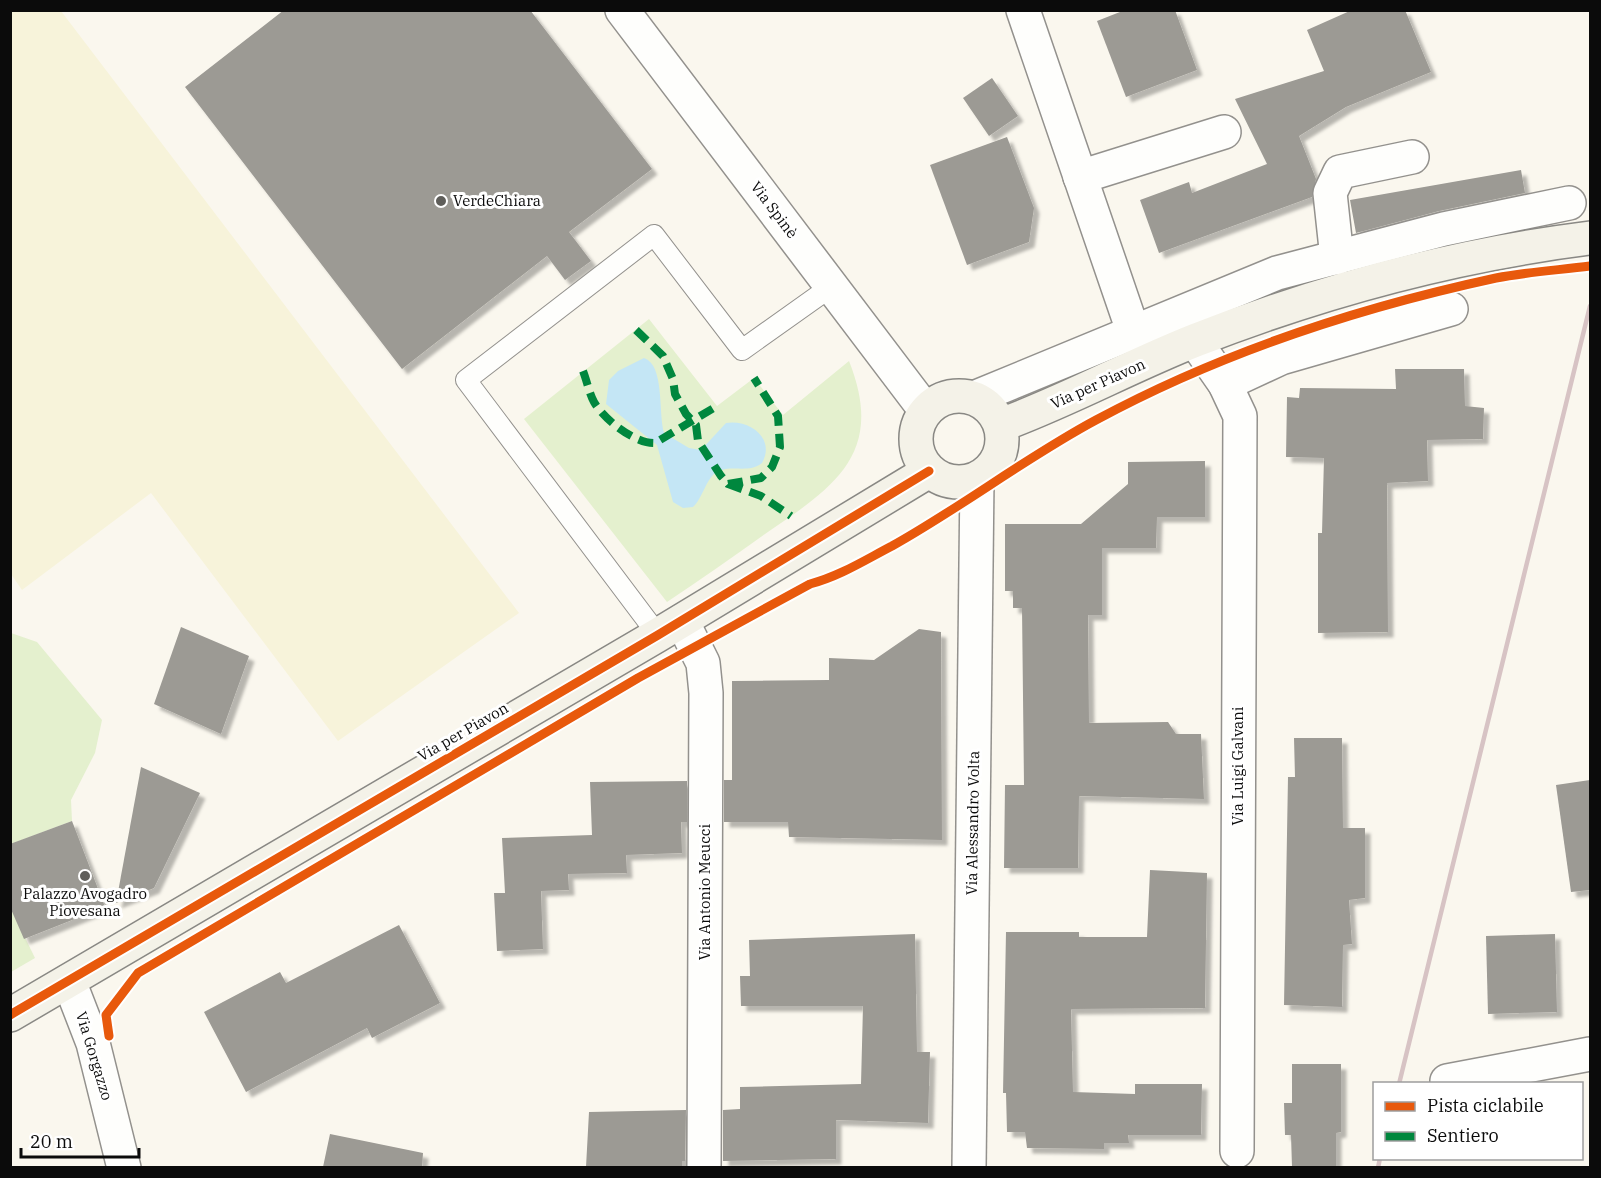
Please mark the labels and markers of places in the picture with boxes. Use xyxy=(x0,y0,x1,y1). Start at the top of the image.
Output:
place label: VerdeChiara xyxy=(453,191,541,210)
marker: VerdeChiara xyxy=(434,194,448,208)
marker: Palazzo Avogadro Piovesana xyxy=(78,869,92,883)
place label: Palazzo Avogadro Piovesana xyxy=(23,884,147,920)

